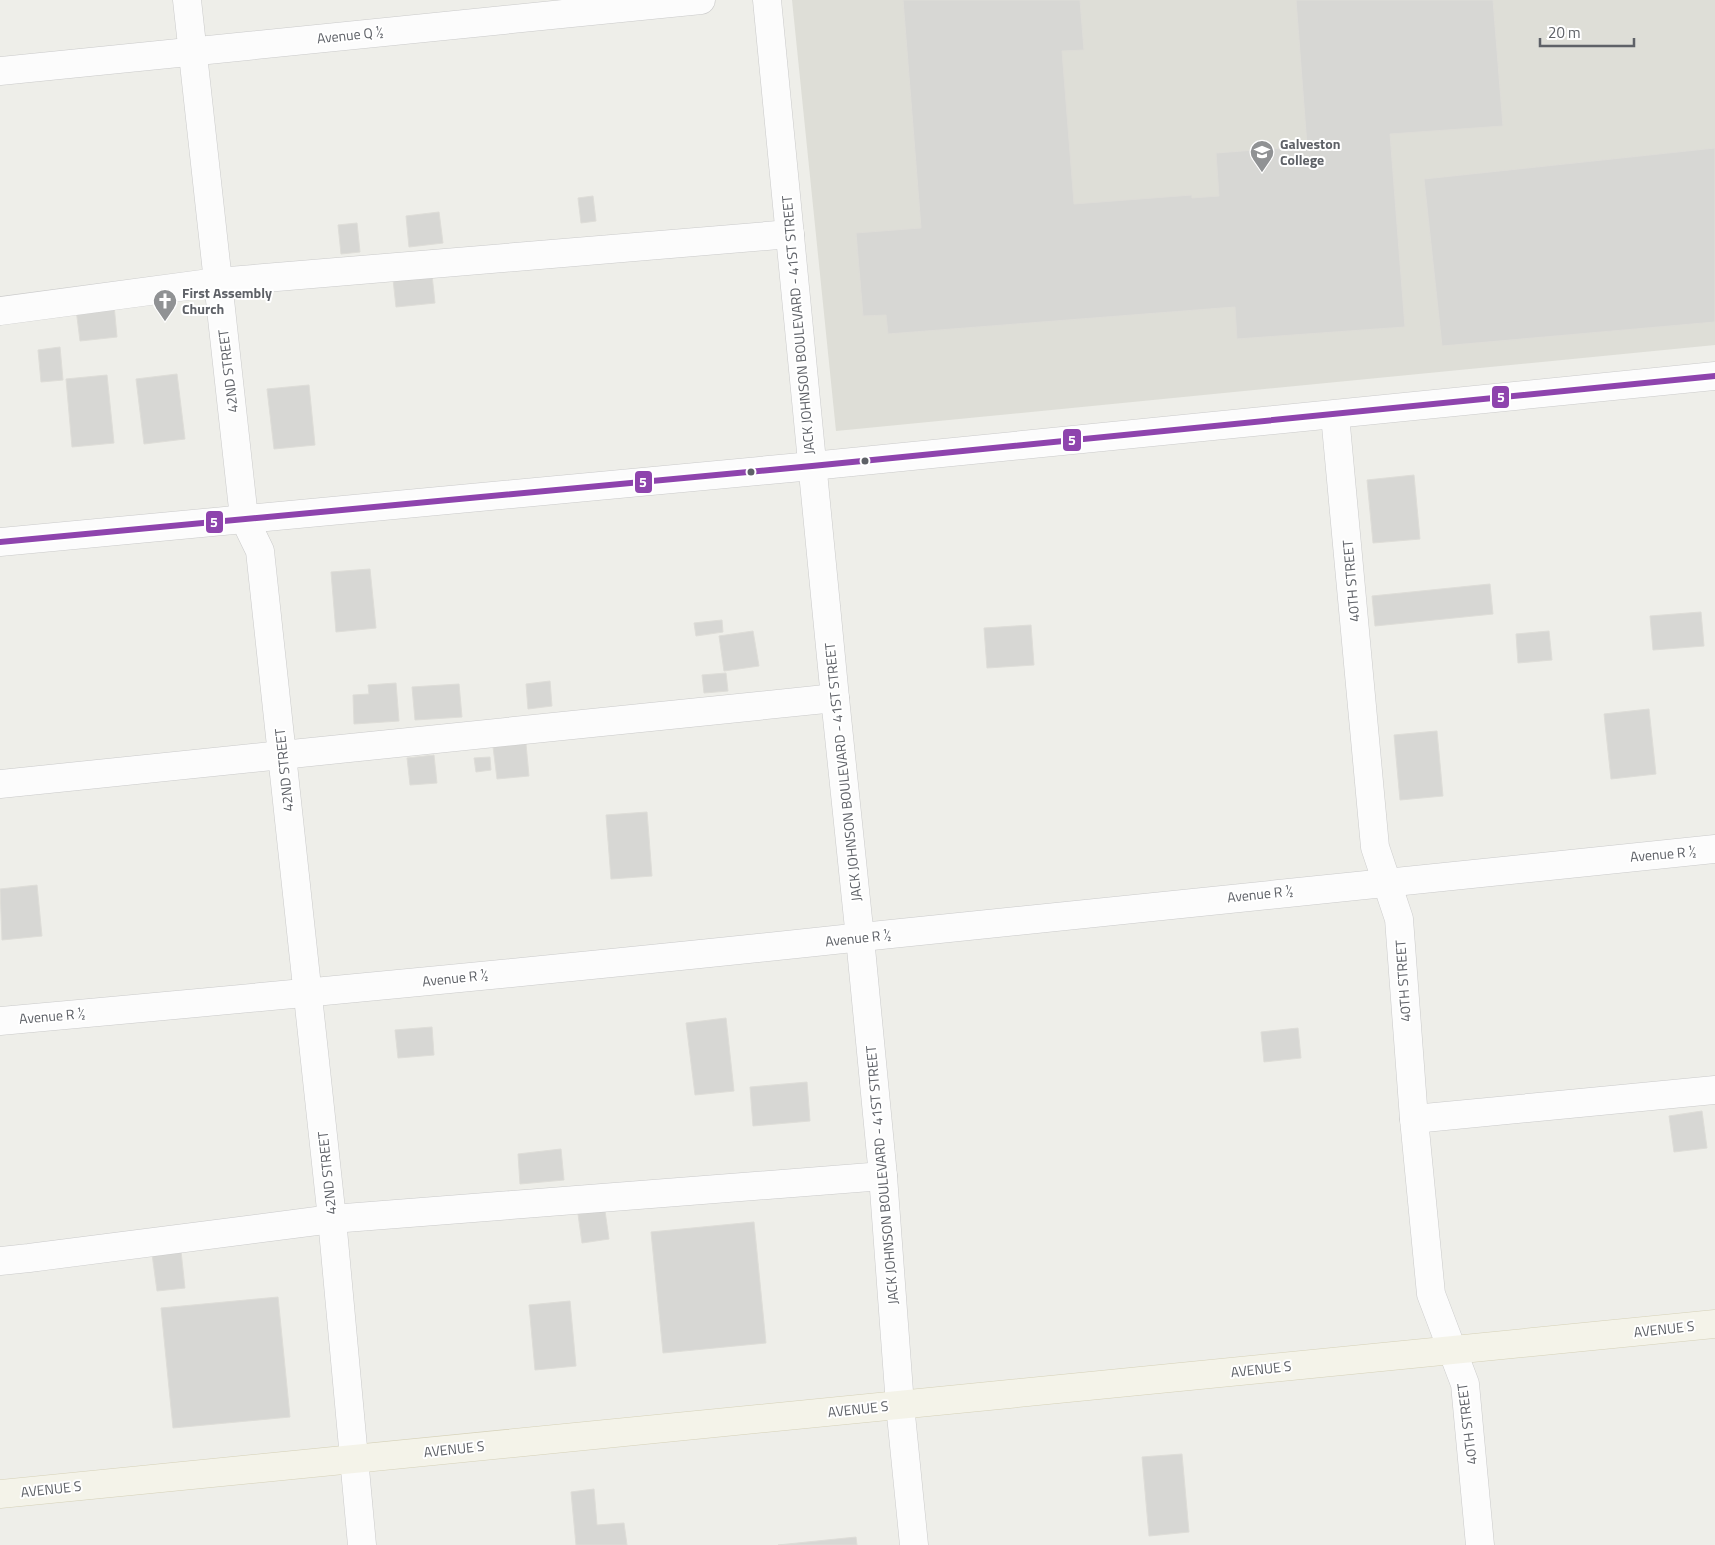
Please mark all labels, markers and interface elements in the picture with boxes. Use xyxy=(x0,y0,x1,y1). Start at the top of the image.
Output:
scale bar xyxy=(1540,15,1634,47)
street label: Avenue Q ½ xyxy=(316,21,384,48)
text: 20 m xyxy=(1548,21,1581,44)
place label: Galveston College xyxy=(1280,133,1340,170)
school or university icon: Galveston College xyxy=(1249,139,1275,173)
street label: JACK JOHNSON BOULEVARD - 41ST STREET xyxy=(776,194,819,455)
place label: First Assembly Church xyxy=(182,282,272,319)
church icon: First Assembly Church xyxy=(152,288,178,322)
street label: 42ND STREET xyxy=(212,328,243,414)
line badge: 5 xyxy=(1491,385,1510,409)
text: 5 xyxy=(1497,386,1505,407)
line badge: 5 xyxy=(1062,428,1082,452)
text: 5 xyxy=(1068,429,1076,450)
unlabelled marker xyxy=(860,456,870,466)
unlabelled marker xyxy=(746,467,756,477)
line badge: 5 xyxy=(634,470,653,494)
text: 5 xyxy=(639,471,647,492)
line badge: 5 xyxy=(205,510,224,534)
text: 5 xyxy=(210,511,218,532)
street label: 40TH STREET xyxy=(1336,539,1365,623)
street label: JACK JOHNSON BOULEVARD - 41ST STREET xyxy=(818,641,867,902)
street label: 42ND STREET xyxy=(269,727,298,813)
street label: Avenue R ½ xyxy=(1629,840,1697,867)
street label: Avenue R ½ xyxy=(1226,880,1294,907)
street label: Avenue R ½ xyxy=(824,924,892,951)
street label: 40TH STREET xyxy=(1389,939,1416,1023)
street label: Avenue R ½ xyxy=(421,964,489,991)
street label: Avenue R ½ xyxy=(18,1002,86,1029)
street label: JACK JOHNSON BOULEVARD - 41ST STREET xyxy=(860,1044,903,1305)
street label: 42ND STREET xyxy=(312,1130,341,1216)
street label: AVENUE S xyxy=(1633,1315,1695,1342)
street label: AVENUE S xyxy=(1230,1355,1292,1382)
street label: 40TH STREET xyxy=(1451,1381,1482,1466)
street label: AVENUE S xyxy=(827,1395,889,1422)
street label: AVENUE S xyxy=(423,1435,485,1462)
street label: AVENUE S xyxy=(20,1475,82,1502)

